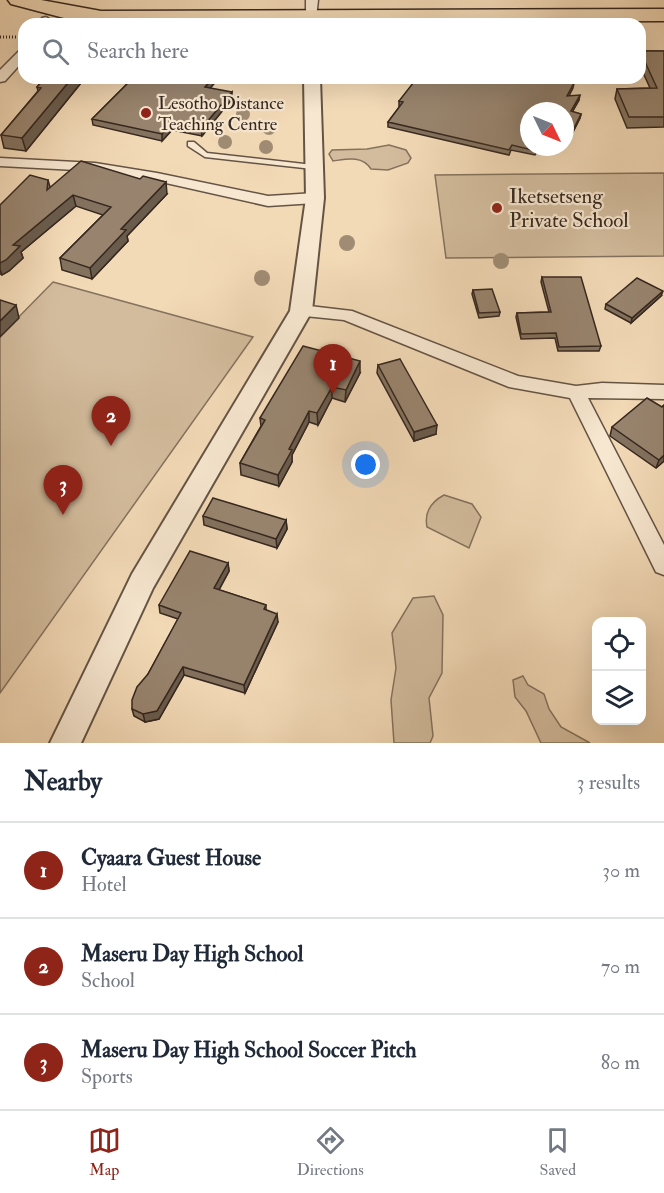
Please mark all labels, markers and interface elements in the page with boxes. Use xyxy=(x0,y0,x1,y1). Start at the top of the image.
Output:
search box xyxy=(18,18,646,84)
icon: search xyxy=(39,35,72,68)
text: Search here xyxy=(87,37,189,65)
place label: Lesotho Distance Teaching Centre xyxy=(158,92,284,136)
north arrow xyxy=(520,102,574,156)
marker: Lesotho Distance Teaching Centre xyxy=(139,106,153,120)
place label: Iketsetseng Private School xyxy=(509,183,629,234)
marker: Iketsetseng Private School xyxy=(490,201,504,215)
pin: 1 xyxy=(314,344,352,394)
pin: 2 xyxy=(92,396,130,446)
your location xyxy=(351,450,380,479)
pin: 3 xyxy=(44,466,82,515)
map controls xyxy=(592,617,646,725)
button: locate xyxy=(592,617,646,671)
button: layers xyxy=(592,671,646,725)
text: Nearby xyxy=(24,766,102,798)
text: 3 results xyxy=(577,770,640,795)
text: Cyaara Guest House xyxy=(81,844,261,872)
text: 1 xyxy=(40,858,47,883)
text: 30 m xyxy=(602,858,640,883)
text: Hotel xyxy=(81,872,127,897)
text: Maseru Day High School xyxy=(81,940,303,968)
text: 2 xyxy=(38,954,49,979)
text: 70 m xyxy=(601,954,640,979)
text: School xyxy=(81,968,135,993)
text: Maseru Day High School Soccer Pitch xyxy=(81,1036,417,1064)
text: 3 xyxy=(40,1050,47,1075)
text: 80 m xyxy=(601,1050,640,1075)
text: Sports xyxy=(81,1064,133,1089)
tab: Map xyxy=(88,1124,121,1180)
tab: Directions xyxy=(297,1124,364,1180)
tab: Saved xyxy=(540,1124,576,1180)

